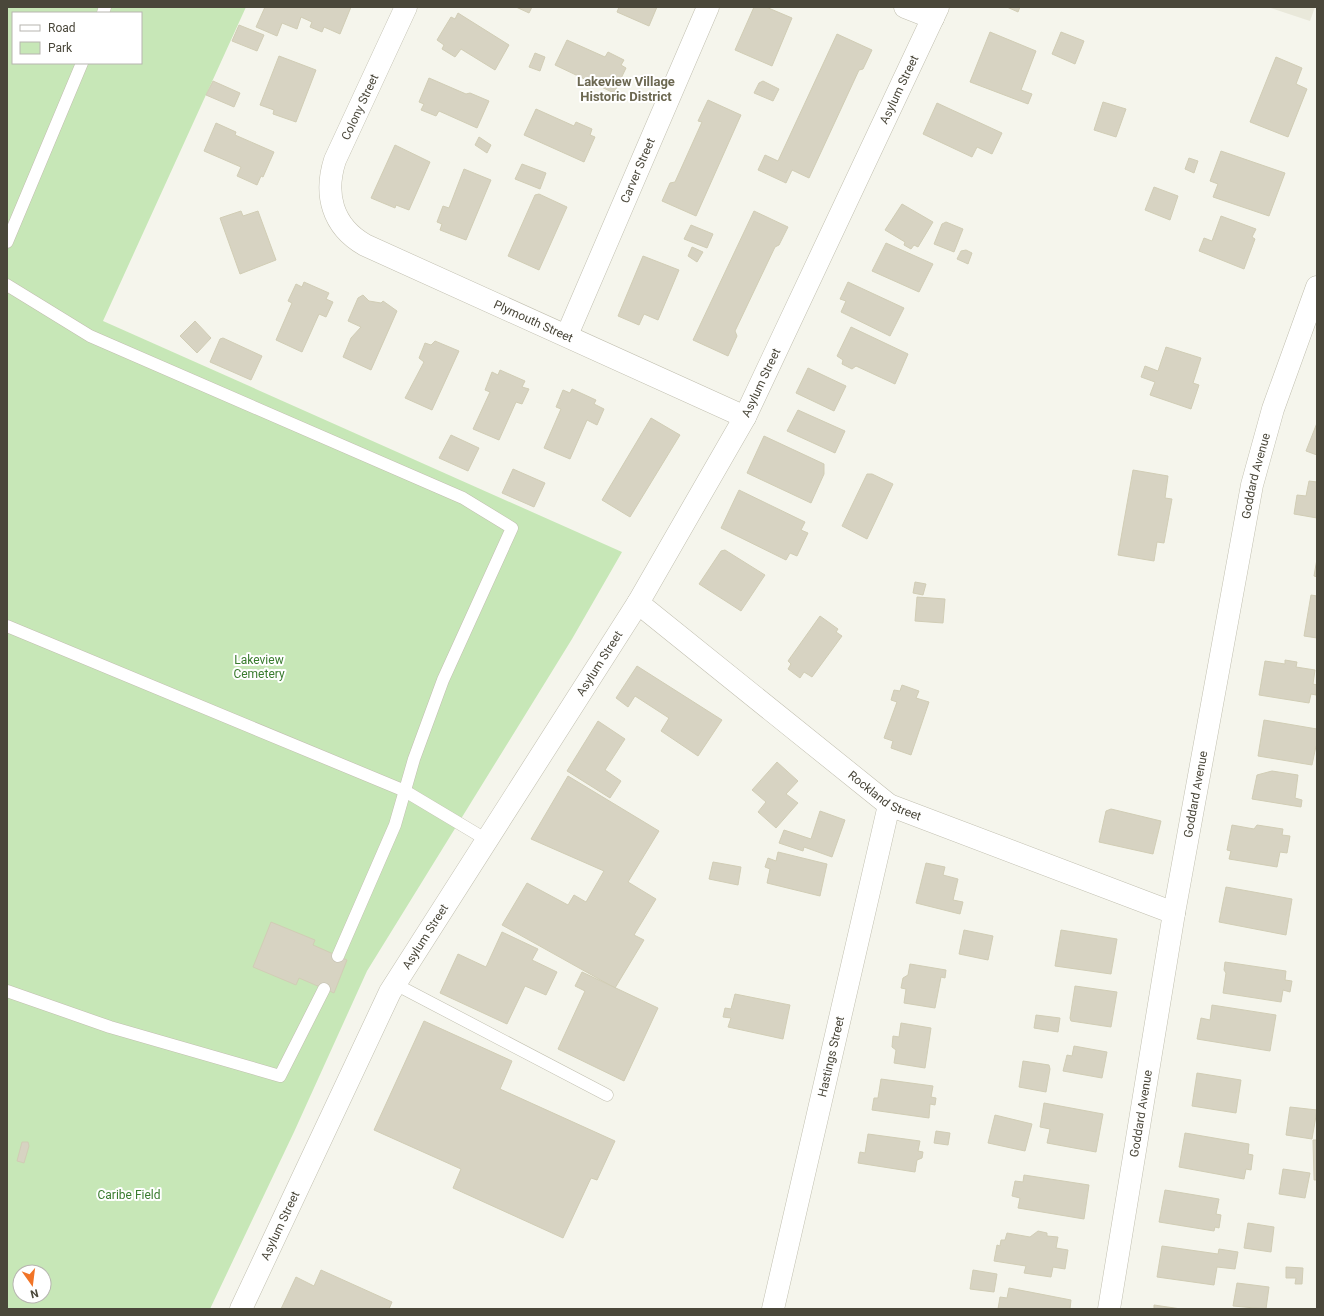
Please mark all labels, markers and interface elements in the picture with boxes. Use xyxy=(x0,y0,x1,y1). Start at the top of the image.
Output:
legend xyxy=(12,12,142,64)
text: Road xyxy=(48,21,76,35)
text: Park xyxy=(48,41,73,55)
street label: Asylum Street xyxy=(877,53,921,126)
street label: Colony Street xyxy=(339,72,381,142)
district label: Lakeview Village Historic District xyxy=(577,74,675,104)
street label: Carver Street xyxy=(618,136,658,205)
street label: Plymouth Street xyxy=(492,297,575,345)
street label: Asylum Street xyxy=(739,346,783,419)
street label: Goddard Avenue xyxy=(1239,431,1273,520)
street label: Asylum Street xyxy=(574,628,625,699)
park label: Lakeview Cemetery xyxy=(233,653,285,681)
street label: Goddard Avenue xyxy=(1181,750,1210,839)
street label: Rockland Street xyxy=(845,768,923,824)
street label: Asylum Street xyxy=(399,901,451,972)
street label: Hastings Street xyxy=(815,1015,847,1098)
street label: Goddard Avenue xyxy=(1127,1069,1155,1158)
park label: Caribe Field xyxy=(98,1188,161,1202)
street label: Asylum Street xyxy=(258,1189,302,1262)
north arrow xyxy=(12,1264,52,1304)
text: N xyxy=(29,1286,40,1301)

